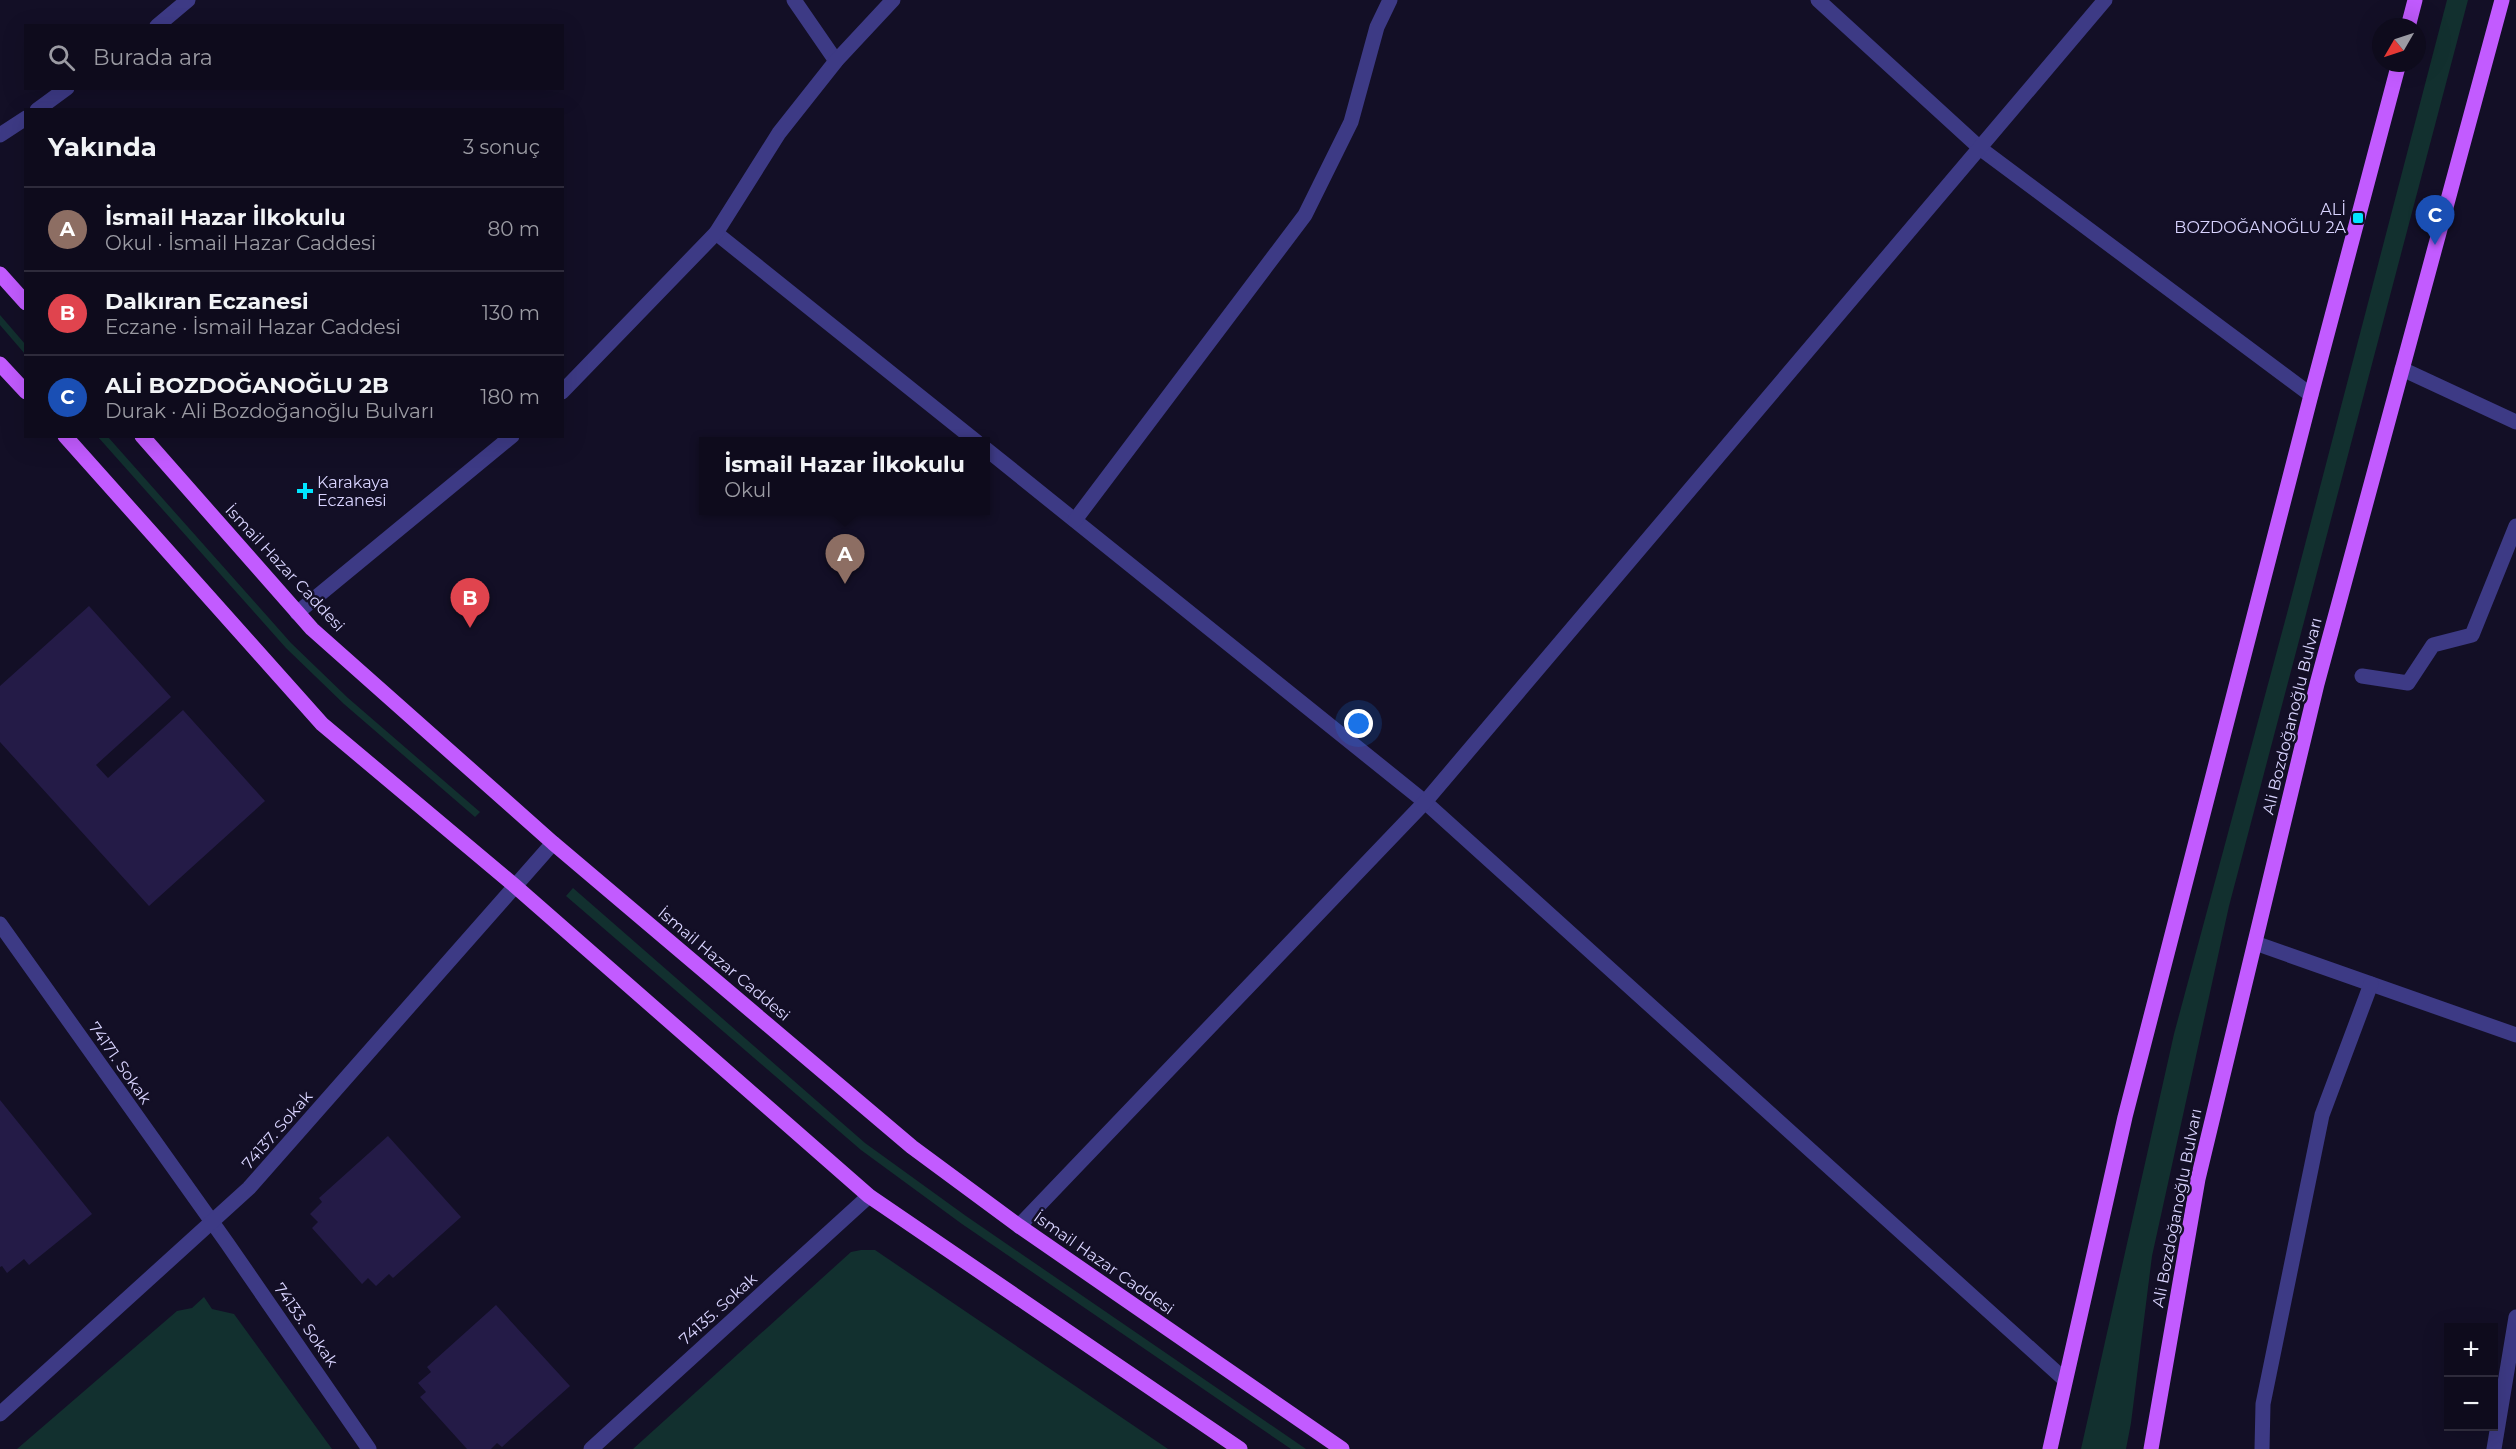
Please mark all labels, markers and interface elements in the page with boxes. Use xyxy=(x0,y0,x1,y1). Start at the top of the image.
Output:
north arrow xyxy=(2372,18,2426,72)
search box xyxy=(24,24,564,90)
icon: search xyxy=(45,41,78,74)
text: Burada ara xyxy=(93,44,213,71)
text: Yakında xyxy=(48,131,157,163)
text: 3 sonuç xyxy=(463,135,540,159)
pin: C xyxy=(2416,196,2454,245)
place label: ALİ BOZDOĞANOĞLU 2A xyxy=(2174,200,2347,237)
text: İsmail Hazar İlkokulu xyxy=(105,204,346,231)
marker: ALİ BOZDOĞANOĞLU 2A xyxy=(2351,211,2365,225)
text: A xyxy=(60,217,75,241)
text: 80 m xyxy=(488,217,540,241)
text: Okul · İsmail Hazar Caddesi xyxy=(105,231,376,255)
text: Dalkıran Eczanesi xyxy=(105,288,309,315)
text: B xyxy=(60,301,75,325)
text: 130 m xyxy=(482,301,540,325)
text: Eczane · İsmail Hazar Caddesi xyxy=(105,315,401,339)
text: ALİ BOZDOĞANOĞLU 2B xyxy=(105,372,389,399)
text: C xyxy=(60,385,75,409)
text: 180 m xyxy=(480,385,540,409)
text: Durak · Ali Bozdoğanoğlu Bulvarı xyxy=(105,399,434,423)
popup xyxy=(699,437,990,515)
text: İsmail Hazar İlkokulu xyxy=(724,451,965,478)
place label: Karakaya Eczanesi xyxy=(317,473,389,510)
text: Okul xyxy=(724,478,772,502)
marker: Karakaya Eczanesi xyxy=(298,484,312,498)
street label: İsmail Hazar Caddesi xyxy=(221,501,349,635)
pin: A xyxy=(826,534,864,584)
pin: B xyxy=(450,578,490,628)
street label: Ali Bozdoğanoğlu Bulvarı xyxy=(2258,616,2326,816)
your location xyxy=(1344,709,1373,738)
street label: İsmail Hazar Caddesi xyxy=(654,903,794,1025)
street label: 74171. Sokak xyxy=(85,1018,155,1108)
street label: 74137. Sokak xyxy=(238,1087,316,1173)
street label: Ali Bozdoğanoğlu Bulvarı xyxy=(2148,1107,2206,1309)
street label: İsmail Hazar Caddesi xyxy=(1030,1207,1178,1319)
street label: 74135. Sokak xyxy=(675,1269,761,1349)
street label: 74133. Sokak xyxy=(270,1279,342,1371)
map controls xyxy=(2444,1323,2498,1431)
button: + xyxy=(2444,1323,2498,1377)
button: − xyxy=(2444,1377,2498,1431)

